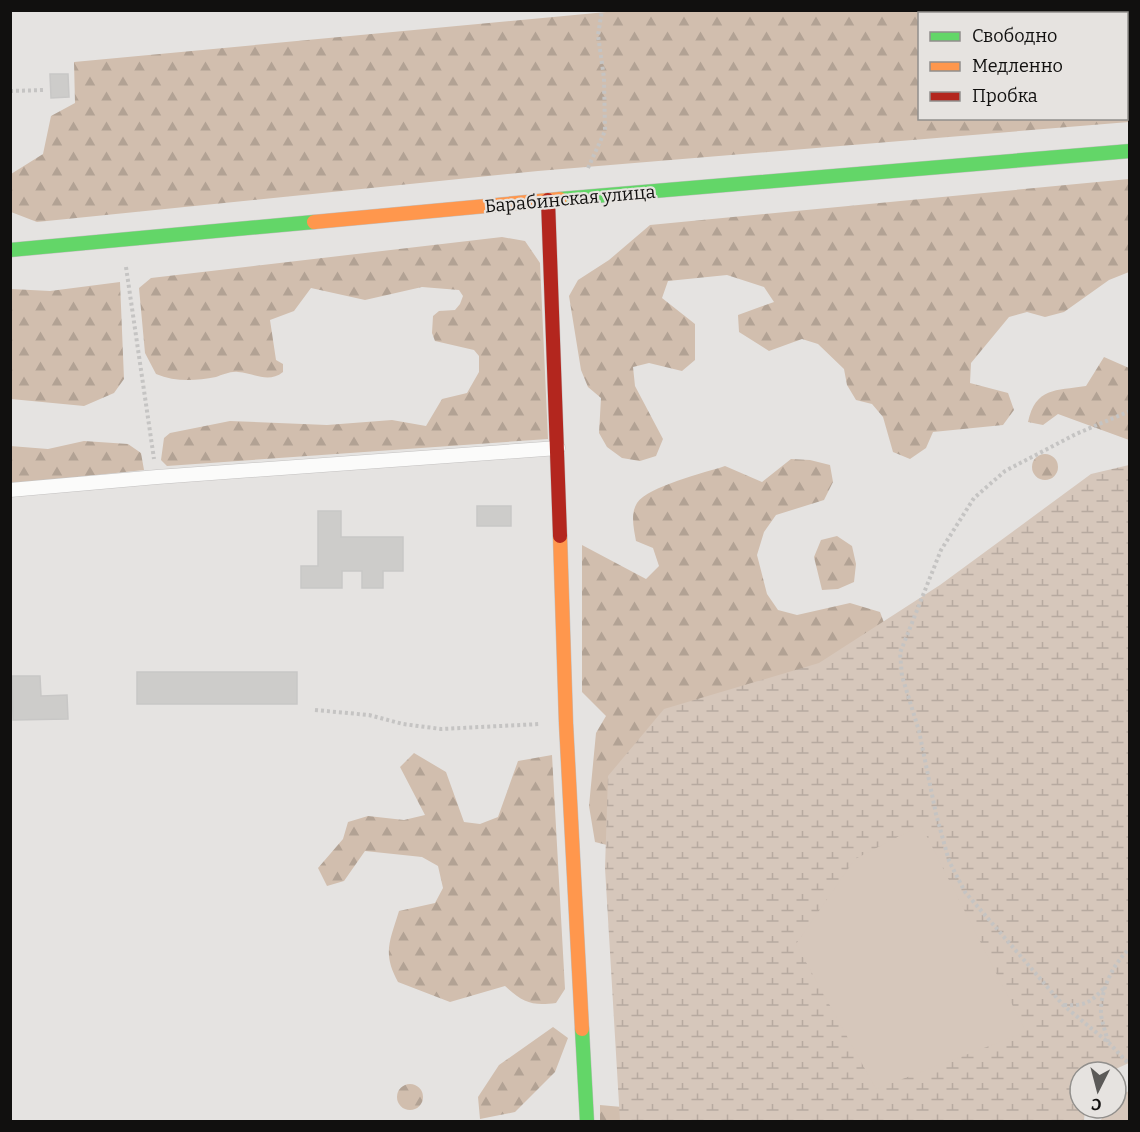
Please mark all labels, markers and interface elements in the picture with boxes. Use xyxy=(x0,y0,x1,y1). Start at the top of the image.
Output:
legend xyxy=(918,12,1128,120)
text: Свободно xyxy=(972,25,1057,47)
text: Медленно xyxy=(972,55,1063,77)
text: Пробка xyxy=(972,85,1038,107)
street label: Барабинская улица xyxy=(484,181,656,217)
north arrow xyxy=(1068,1060,1128,1120)
text: С xyxy=(1090,1094,1103,1114)

